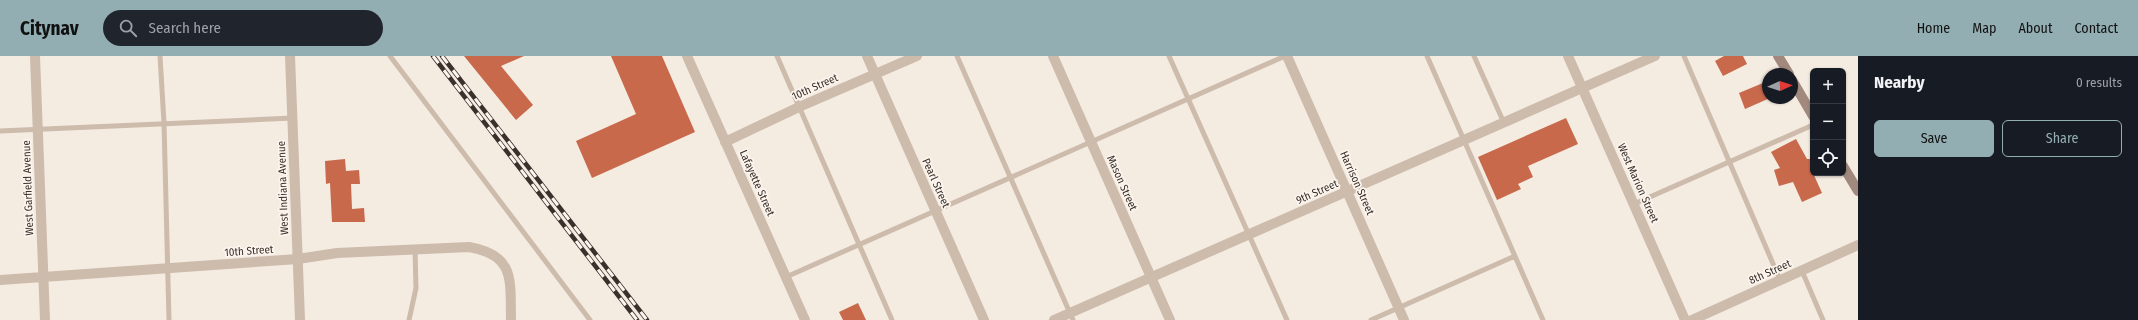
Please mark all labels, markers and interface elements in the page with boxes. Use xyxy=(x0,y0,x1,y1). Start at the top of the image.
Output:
search box xyxy=(103,10,383,46)
text: Citynav xyxy=(20,17,79,40)
icon: search xyxy=(117,17,139,39)
text: Search here xyxy=(149,19,221,37)
text: Home xyxy=(1917,20,1950,37)
text: Map xyxy=(1972,20,1996,37)
text: About xyxy=(2018,20,2053,37)
text: Contact xyxy=(2075,20,2118,37)
north arrow xyxy=(1762,68,1798,104)
map controls xyxy=(1810,68,1846,176)
button: + xyxy=(1810,68,1846,104)
street label: 10th Street xyxy=(790,71,840,103)
text: Nearby xyxy=(1874,72,1925,93)
text: 0 results xyxy=(2076,75,2122,90)
button: − xyxy=(1810,104,1846,140)
button: Save xyxy=(1874,120,1994,157)
button: Share xyxy=(2002,120,2122,157)
street label: West Garfield Avenue xyxy=(20,140,36,236)
button: locate xyxy=(1810,140,1846,176)
street label: West Indiana Avenue xyxy=(275,141,291,235)
street label: West Marion Street xyxy=(1615,141,1661,225)
street label: Lafayette Street xyxy=(737,148,778,218)
street label: Harrison Street xyxy=(1337,149,1377,217)
street label: Mason Street xyxy=(1104,153,1140,213)
street label: Pearl Street xyxy=(919,156,953,210)
street label: 9th Street xyxy=(1294,177,1340,207)
street label: 10th Street xyxy=(224,243,274,259)
street label: 8th Street xyxy=(1747,257,1793,287)

